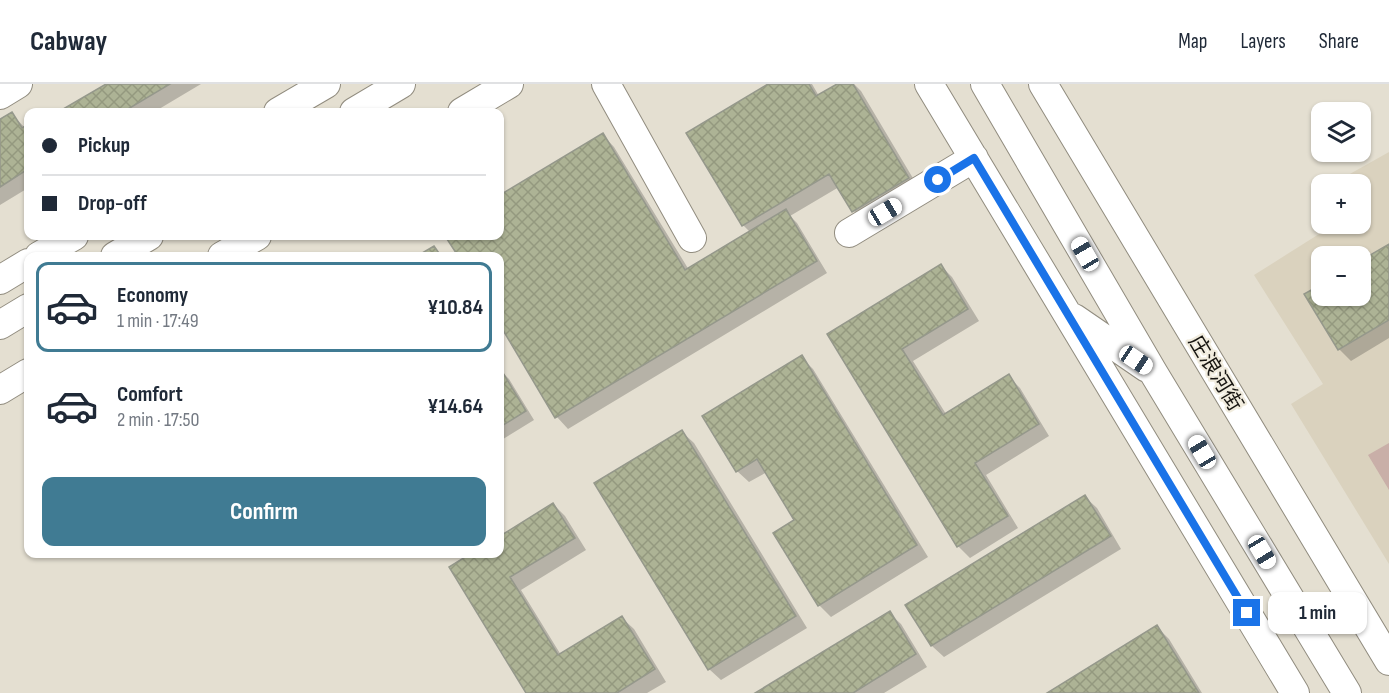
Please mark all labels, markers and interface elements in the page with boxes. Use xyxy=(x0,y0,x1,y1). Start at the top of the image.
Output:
text: Cabway xyxy=(30,25,107,58)
text: Map xyxy=(1178,29,1207,54)
text: Layers xyxy=(1240,29,1286,54)
text: Share xyxy=(1319,29,1359,54)
map controls xyxy=(1311,102,1371,306)
button: layers xyxy=(1311,102,1371,162)
text: Pickup xyxy=(78,132,130,159)
route start xyxy=(924,166,951,193)
button: + xyxy=(1311,174,1371,234)
text: Drop-off xyxy=(78,190,147,217)
car xyxy=(865,195,905,229)
car xyxy=(1068,234,1102,274)
button: − xyxy=(1311,246,1371,306)
icon: car xyxy=(45,280,99,334)
text: Economy xyxy=(117,282,188,309)
text: ¥10.84 xyxy=(427,294,483,321)
text: 1 min · 17:49 xyxy=(117,309,199,333)
street label: 庄浪河街 xyxy=(1183,331,1248,416)
car xyxy=(1116,342,1156,378)
icon: car xyxy=(45,379,99,433)
text: Comfort xyxy=(117,381,183,408)
text: ¥14.64 xyxy=(427,393,483,420)
text: 2 min · 17:50 xyxy=(117,408,199,432)
car xyxy=(1185,432,1219,472)
button: Confirm xyxy=(42,477,486,546)
car xyxy=(1245,532,1279,572)
callout: 1 min xyxy=(1268,592,1367,634)
route end xyxy=(1233,599,1260,626)
text: 1 min xyxy=(1299,601,1336,625)

